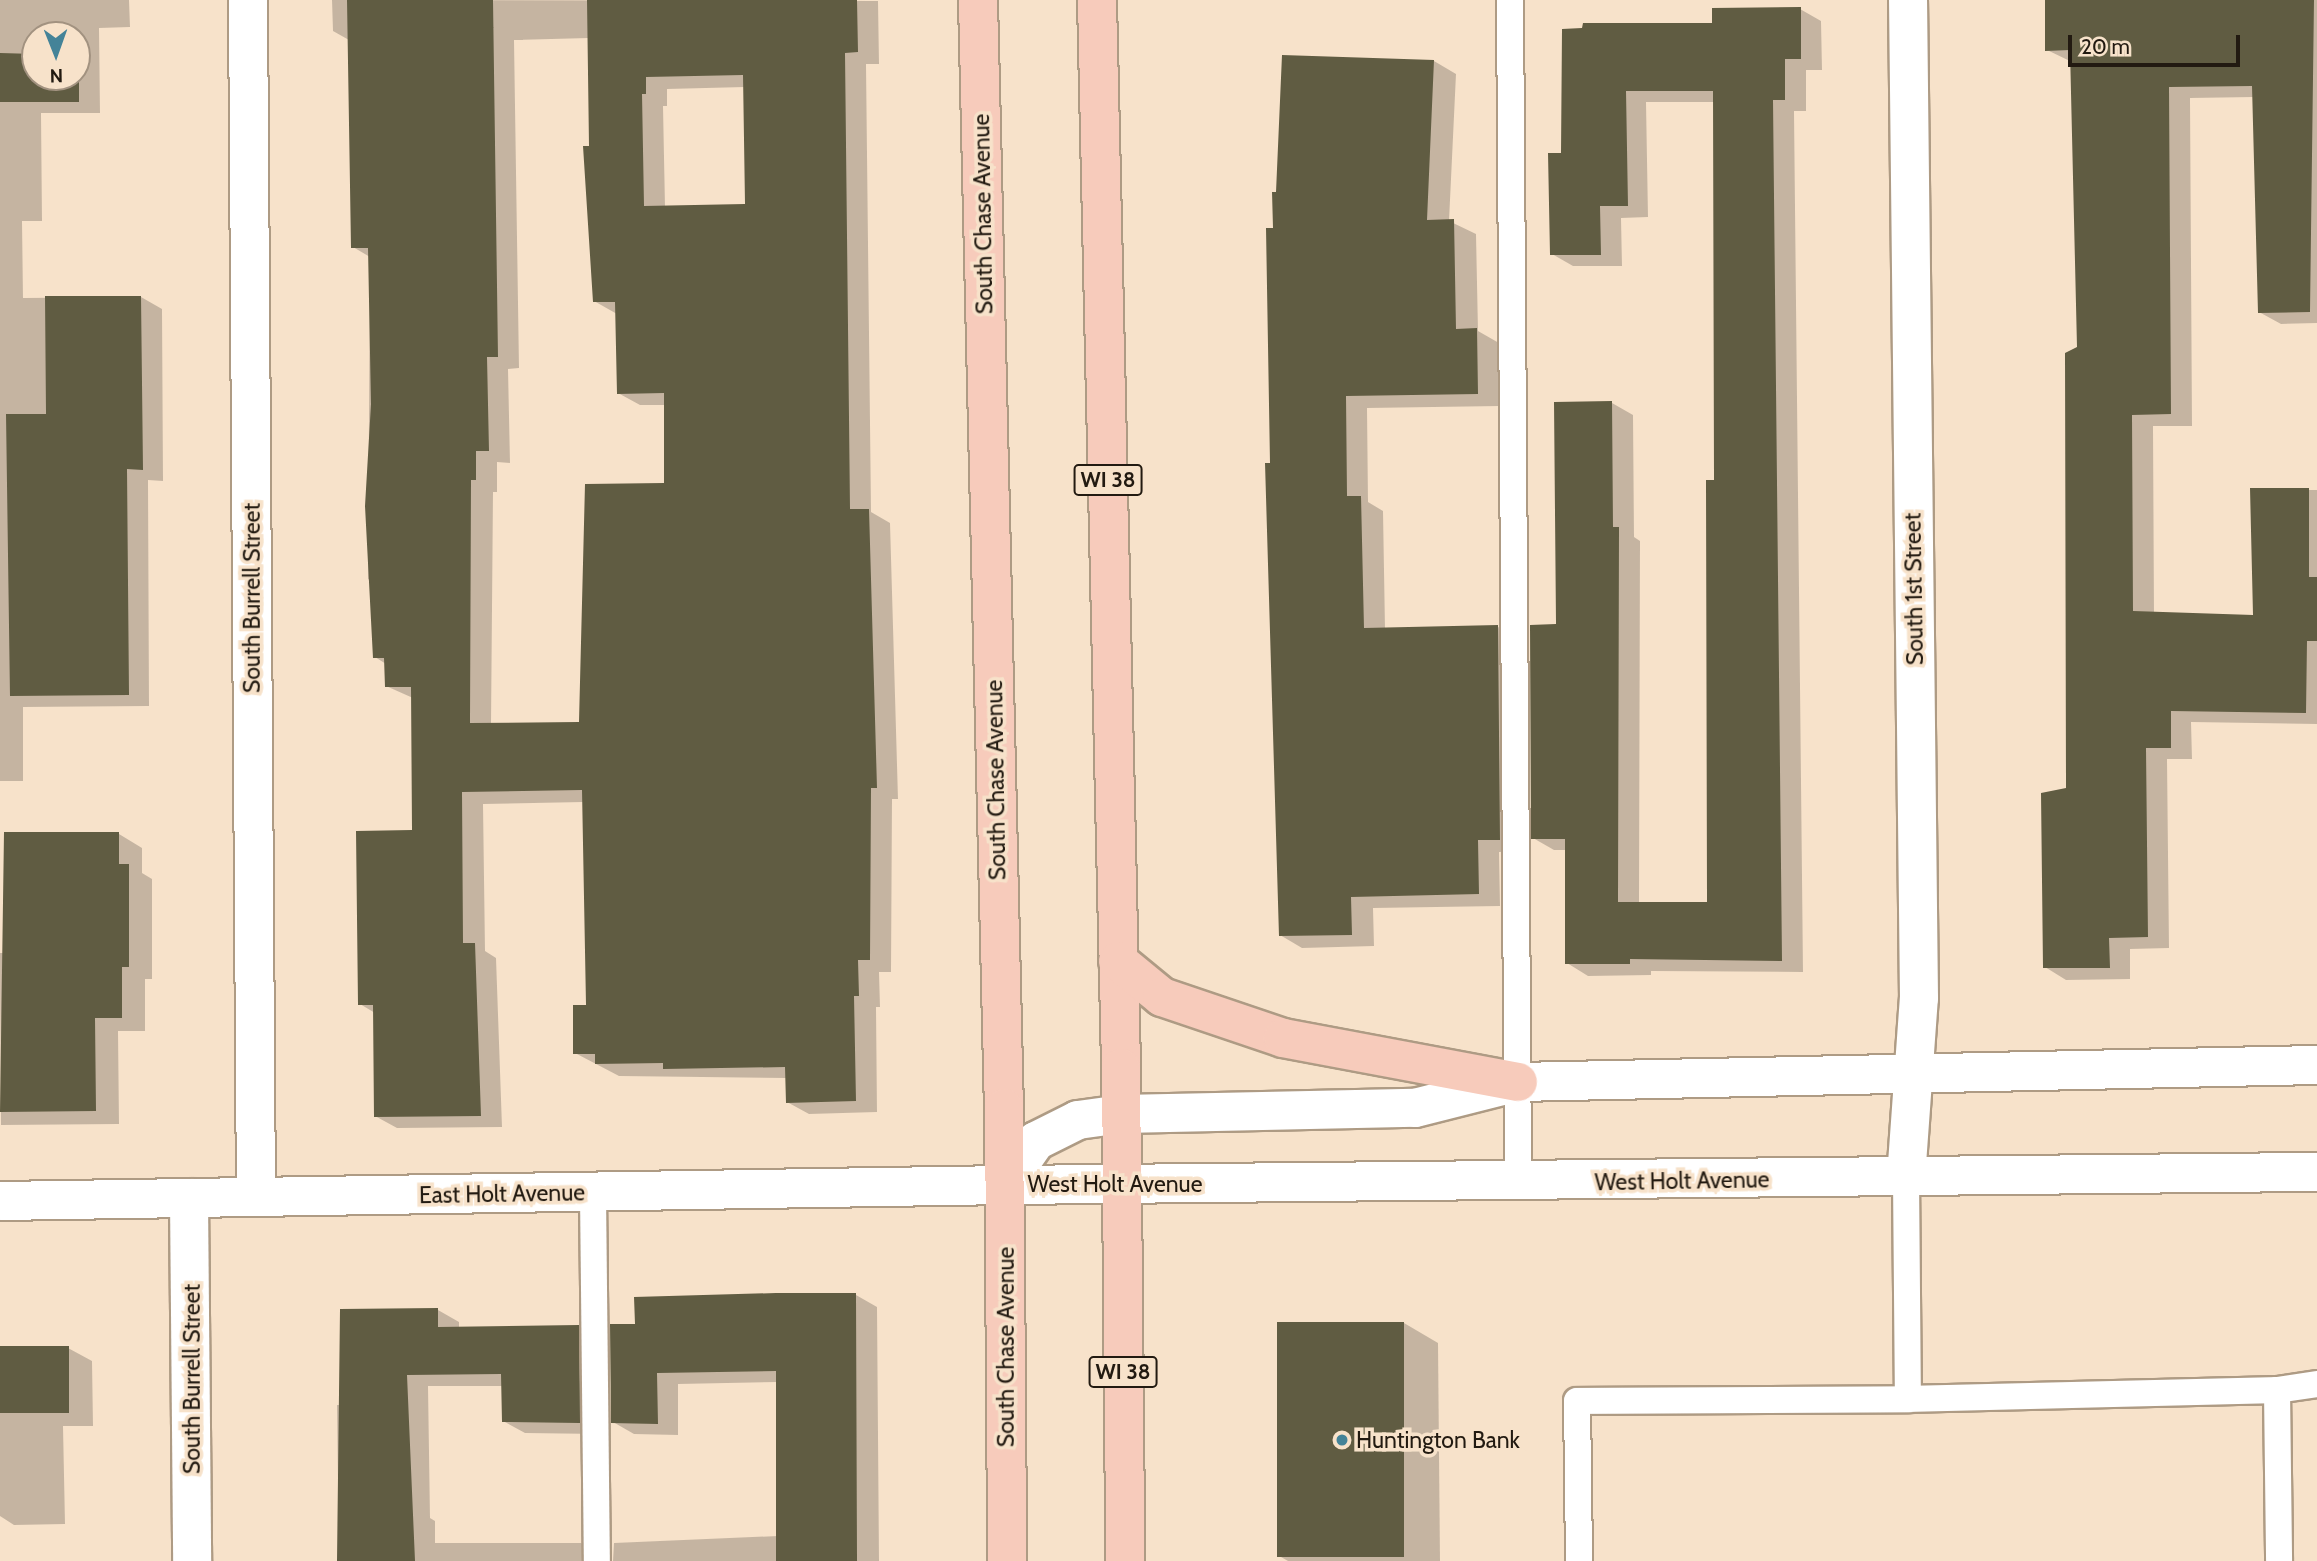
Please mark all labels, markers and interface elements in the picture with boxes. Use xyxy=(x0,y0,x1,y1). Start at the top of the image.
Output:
north arrow xyxy=(21,21,91,91)
scale bar xyxy=(2072,21,2244,65)
text: 20 m xyxy=(2081,34,2130,59)
text: N xyxy=(49,64,63,87)
street label: South Chase Avenue xyxy=(967,113,999,315)
road number: WI 38 xyxy=(1073,462,1143,498)
street label: South Burrell Street xyxy=(238,503,266,693)
street label: South 1st Street xyxy=(1899,512,1929,666)
street label: South Chase Avenue xyxy=(980,679,1012,881)
street label: West Holt Avenue xyxy=(1594,1166,1770,1196)
street label: West Holt Avenue xyxy=(1028,1170,1202,1198)
street label: East Holt Avenue xyxy=(419,1179,585,1209)
street label: South Chase Avenue xyxy=(992,1247,1020,1447)
street label: South Burrell Street xyxy=(178,1284,206,1474)
road number: WI 38 xyxy=(1088,1354,1158,1390)
place label: Huntington Bank xyxy=(1356,1426,1520,1454)
marker: Huntington Bank xyxy=(1334,1432,1350,1448)

